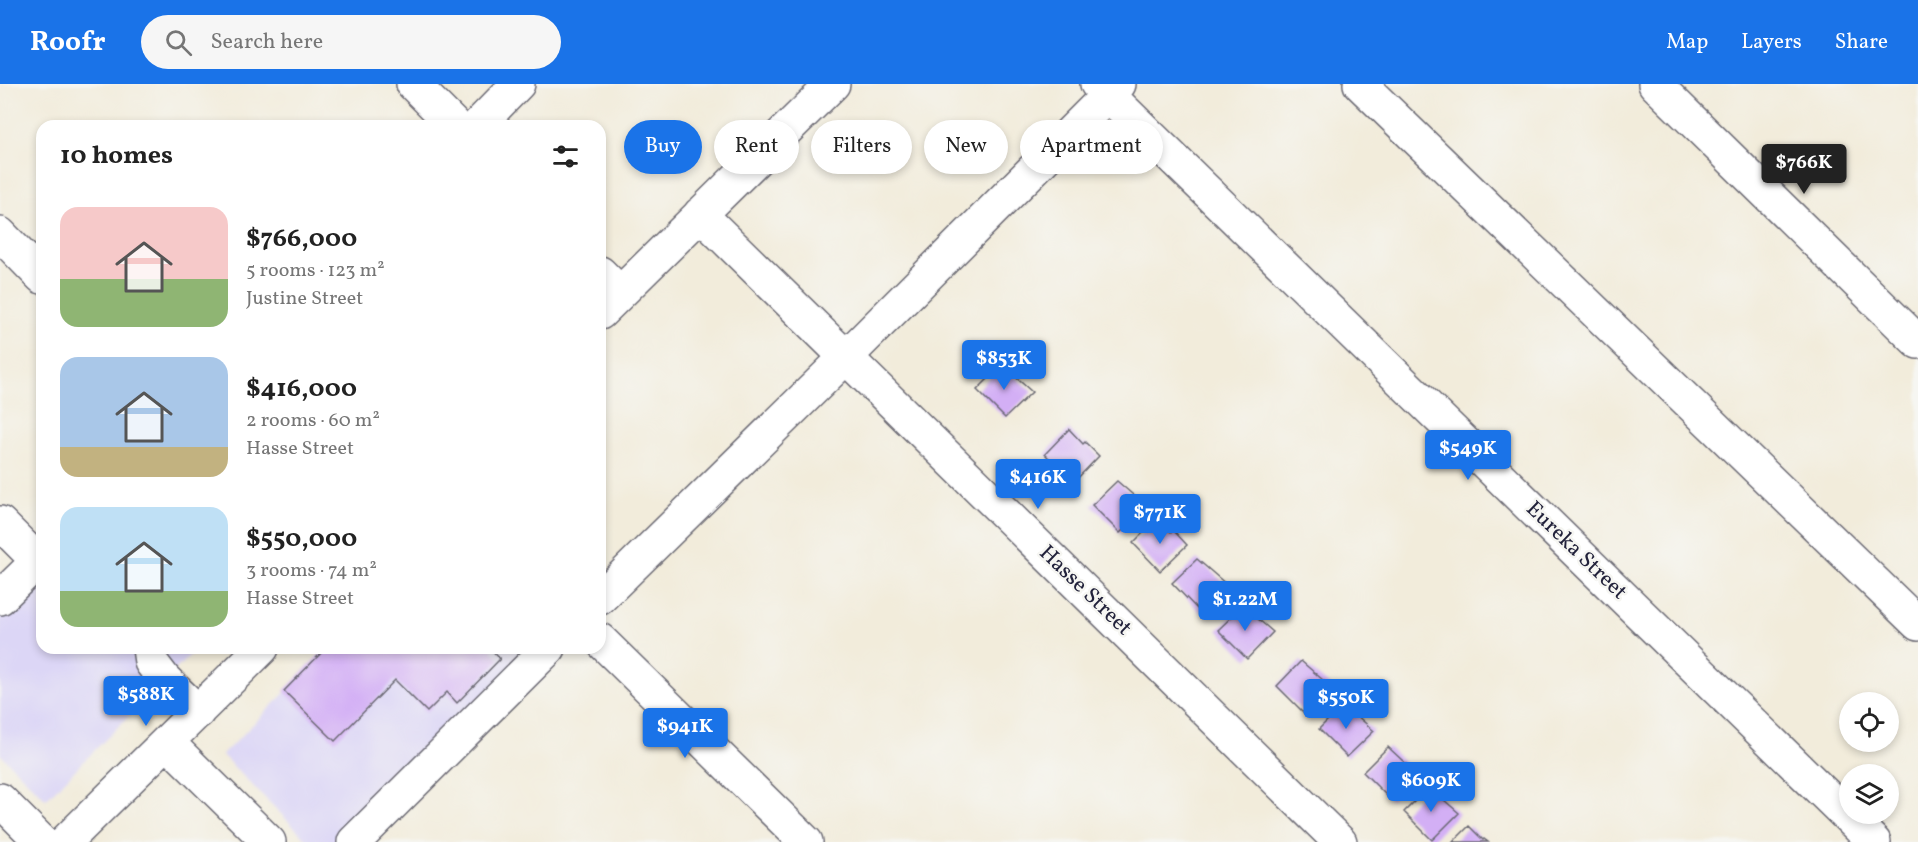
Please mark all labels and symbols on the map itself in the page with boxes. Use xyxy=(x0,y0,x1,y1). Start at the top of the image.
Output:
pin: $766K xyxy=(1762,144,1846,195)
pin: $853K xyxy=(962,340,1046,391)
pin: $549K xyxy=(1426,430,1510,481)
pin: $416K xyxy=(996,459,1080,510)
pin: $771K xyxy=(1118,494,1202,545)
street label: Eureka Street xyxy=(1518,495,1634,608)
street label: Hasse Street xyxy=(1031,539,1139,644)
pin: $1.22M xyxy=(1196,581,1294,632)
pin: $588K xyxy=(104,676,188,727)
pin: $550K xyxy=(1304,679,1388,730)
pin: $941K xyxy=(643,708,727,759)
pin: $609K xyxy=(1389,762,1473,813)

